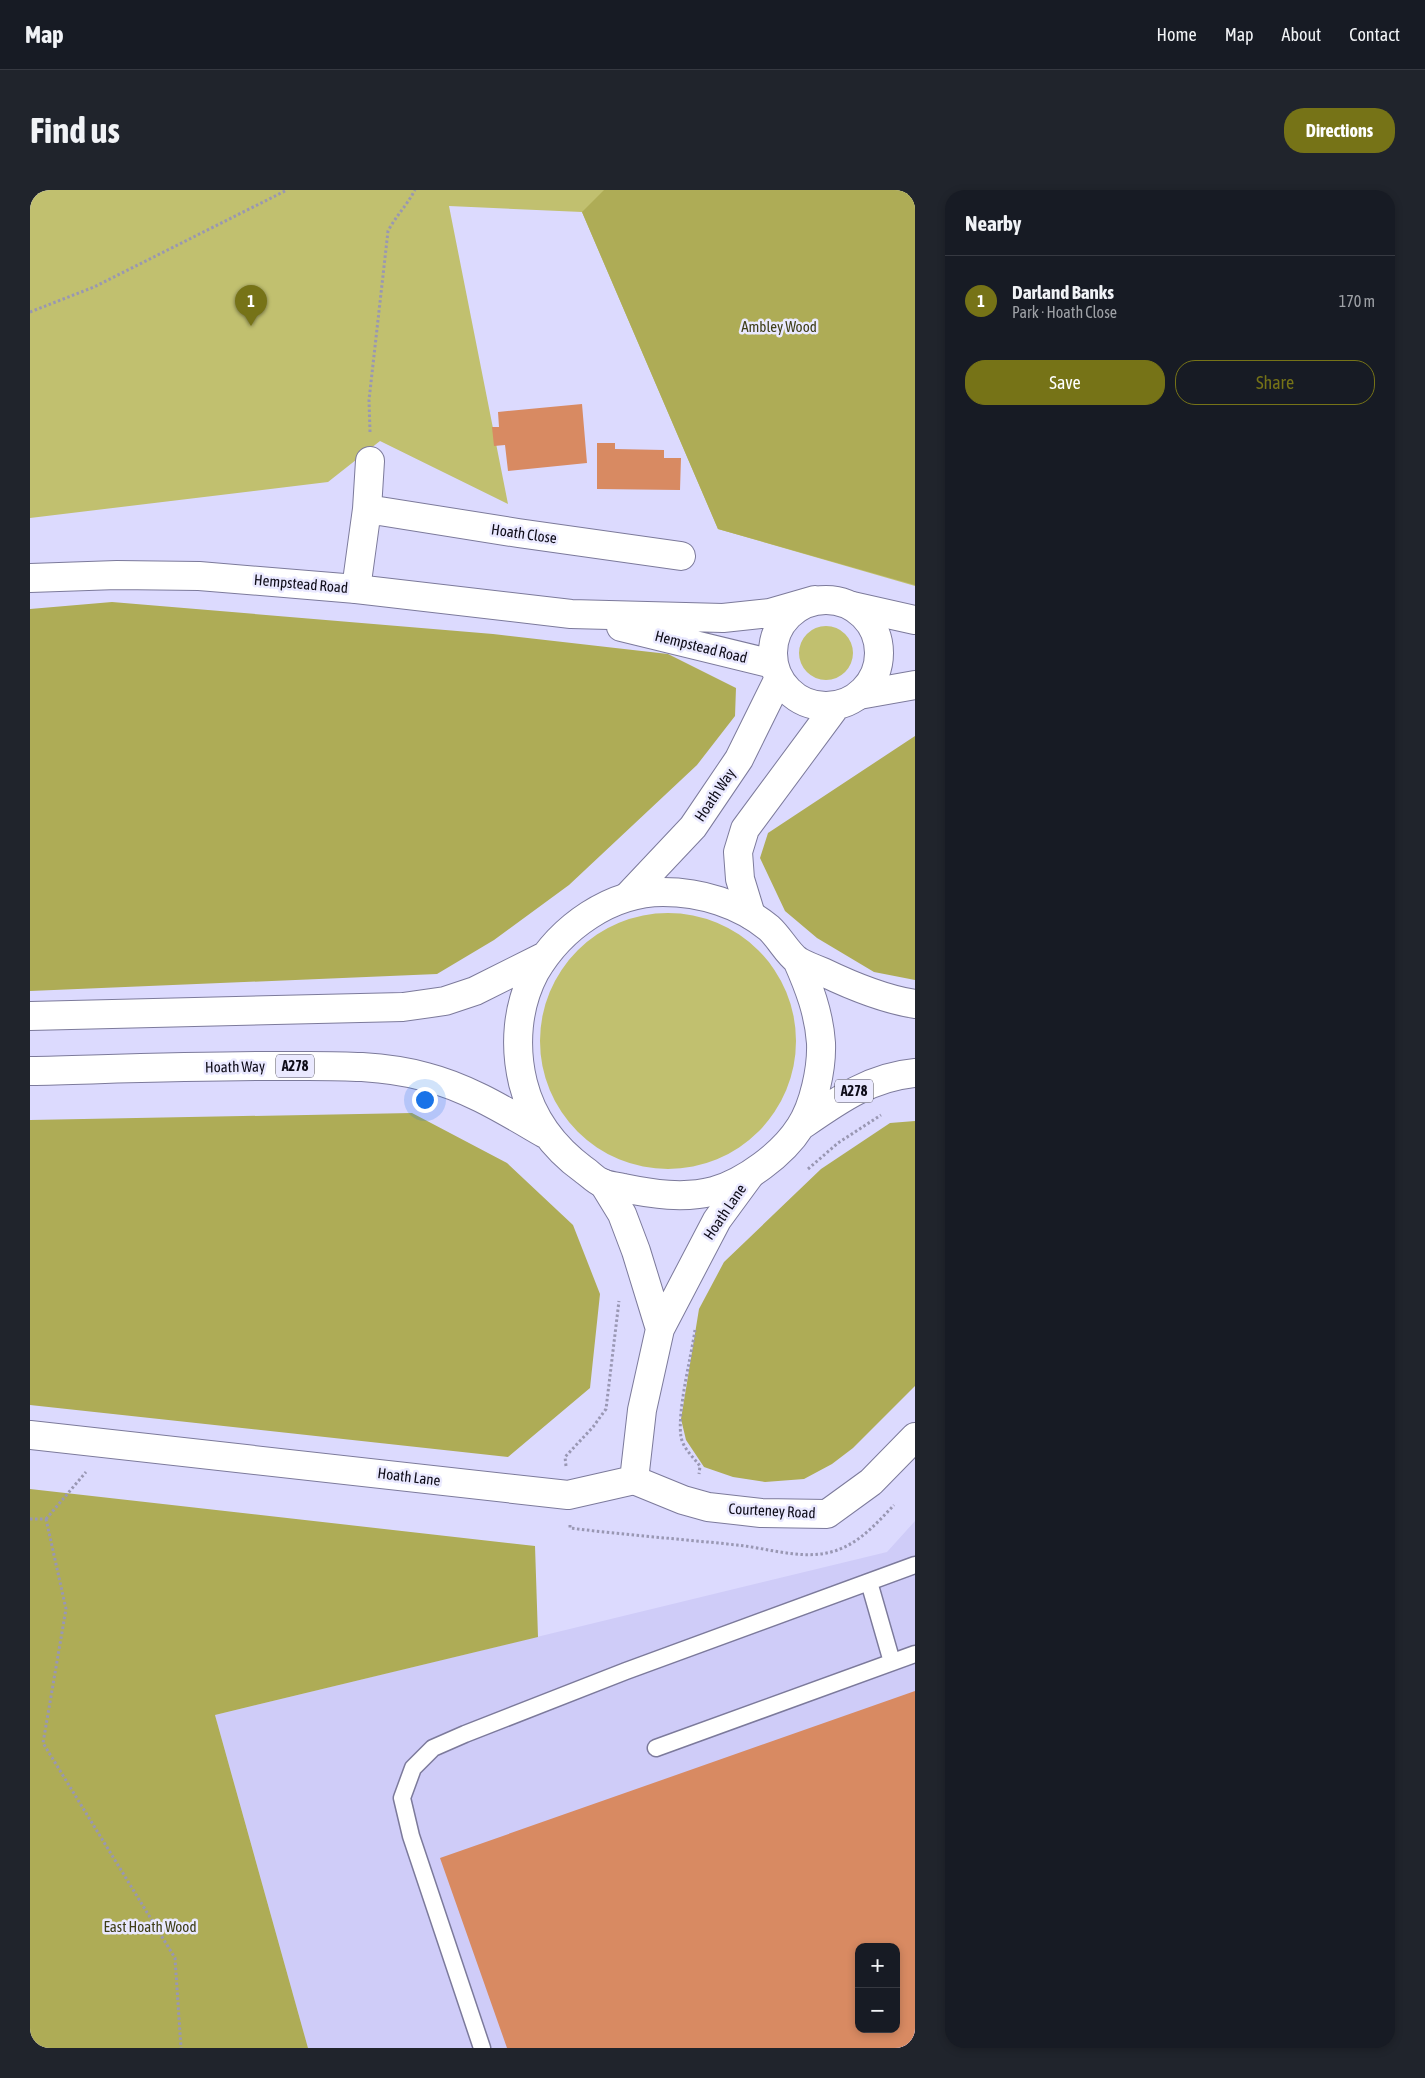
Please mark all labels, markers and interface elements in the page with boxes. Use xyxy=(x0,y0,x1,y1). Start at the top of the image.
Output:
text: Map xyxy=(25,21,64,48)
text: Home xyxy=(1157,24,1197,45)
text: Map xyxy=(1225,24,1254,45)
text: About xyxy=(1282,24,1321,45)
text: Contact xyxy=(1349,24,1400,45)
button: Directions xyxy=(1284,108,1395,153)
text: Find us xyxy=(30,110,120,150)
text: Nearby xyxy=(965,211,1021,235)
text: Darland Banks xyxy=(1012,281,1114,303)
pin: 1 xyxy=(235,285,267,326)
text: 1 xyxy=(977,292,985,310)
text: 170 m xyxy=(1339,292,1375,310)
text: Park · Hoath Close xyxy=(1012,303,1117,321)
park label: Ambley Wood xyxy=(741,318,817,335)
button: Save xyxy=(965,360,1165,405)
button: Share xyxy=(1175,360,1375,405)
street label: Hoath Close xyxy=(490,520,558,547)
street label: Hempstead Road xyxy=(253,571,349,596)
street label: Hempstead Road xyxy=(653,627,749,666)
street label: Hoath Way xyxy=(691,765,738,824)
road number: A278 xyxy=(276,1054,314,1078)
street label: Hoath Way xyxy=(205,1057,265,1076)
road number: A278 xyxy=(835,1079,873,1102)
your location xyxy=(412,1087,438,1113)
street label: Hoath Lane xyxy=(700,1181,749,1243)
street label: Hoath Lane xyxy=(377,1464,442,1489)
street label: Courteney Road xyxy=(728,1500,816,1521)
park label: East Hoath Wood xyxy=(103,1918,197,1935)
map controls xyxy=(855,1943,900,2033)
button: + xyxy=(855,1943,900,1988)
button: − xyxy=(855,1988,900,2033)

